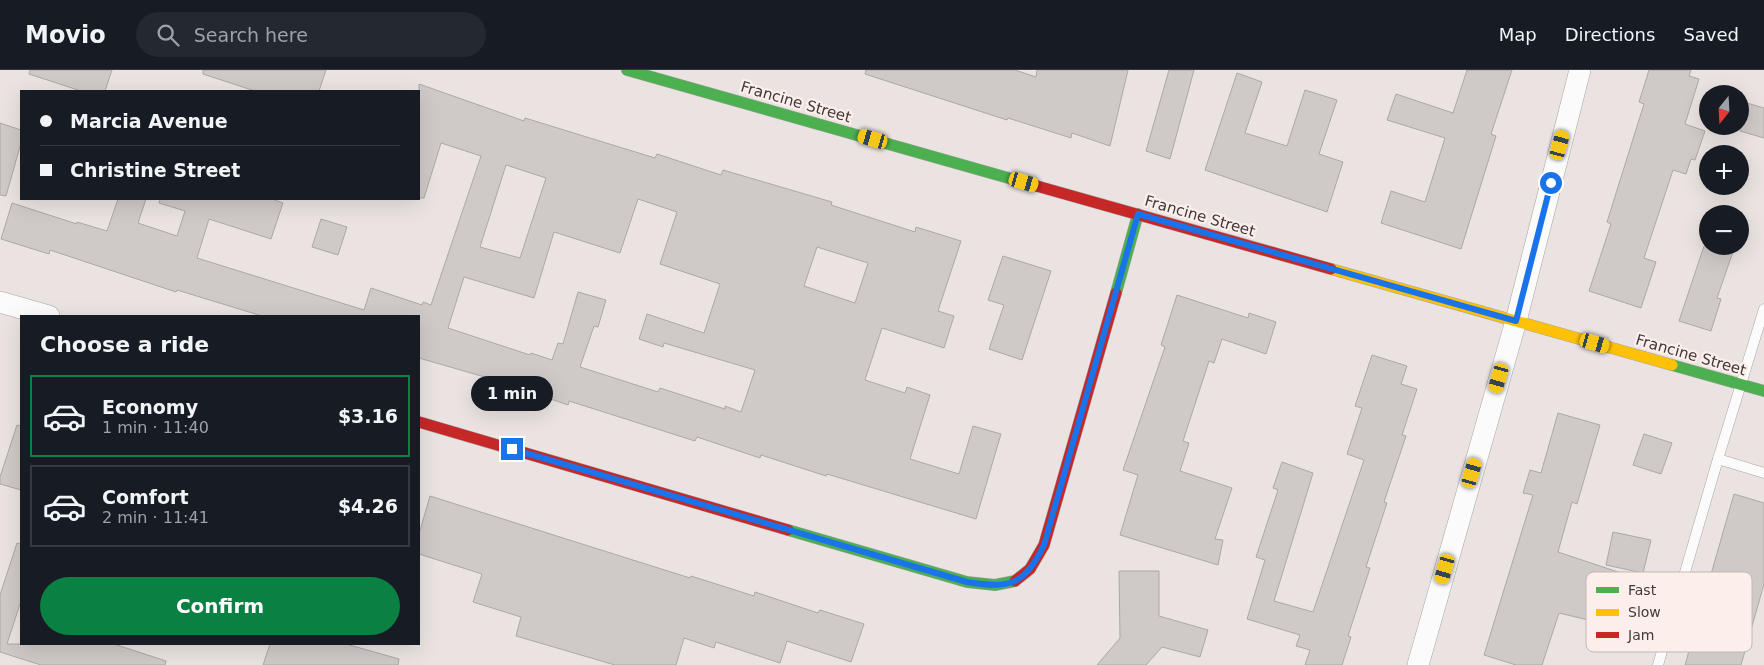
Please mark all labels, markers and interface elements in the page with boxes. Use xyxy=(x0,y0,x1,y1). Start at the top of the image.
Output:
search box xyxy=(136,12,486,57)
text: Movio xyxy=(25,21,106,49)
icon: search xyxy=(154,21,182,49)
text: Search here xyxy=(194,24,308,46)
text: Map xyxy=(1499,24,1537,45)
text: Directions xyxy=(1565,24,1655,45)
text: Saved xyxy=(1683,24,1739,45)
street label: Francine Street xyxy=(739,78,853,126)
north arrow xyxy=(1699,85,1749,135)
map controls xyxy=(1699,85,1749,255)
text: Marcia Avenue xyxy=(70,110,228,132)
car xyxy=(856,128,889,150)
car xyxy=(1548,129,1571,161)
button: + xyxy=(1699,145,1749,195)
text: Christine Street xyxy=(70,159,240,181)
car xyxy=(1007,171,1040,193)
route start xyxy=(1540,172,1562,194)
street label: Francine Street xyxy=(1143,192,1257,240)
button: − xyxy=(1699,205,1749,255)
street label: Francine Street xyxy=(1634,331,1748,379)
text: Choose a ride xyxy=(40,332,209,357)
car xyxy=(1578,332,1611,354)
car xyxy=(1487,362,1510,394)
callout: 1 min xyxy=(471,376,553,412)
text: 1 min xyxy=(487,384,537,403)
icon: car xyxy=(42,394,87,439)
text: Economy xyxy=(102,396,198,418)
text: $3.16 xyxy=(338,405,398,427)
text: 1 min · 11:40 xyxy=(102,418,209,437)
route end xyxy=(501,438,523,460)
car xyxy=(1460,457,1483,489)
icon: car xyxy=(42,484,87,529)
text: Comfort xyxy=(102,486,189,508)
text: $4.26 xyxy=(338,495,398,517)
text: 2 min · 11:41 xyxy=(102,508,209,527)
car xyxy=(1433,553,1456,585)
legend xyxy=(1586,572,1752,652)
button: Confirm xyxy=(40,577,400,635)
text: Fast xyxy=(1628,582,1657,598)
text: Slow xyxy=(1628,604,1661,620)
text: Jam xyxy=(1627,627,1654,643)

